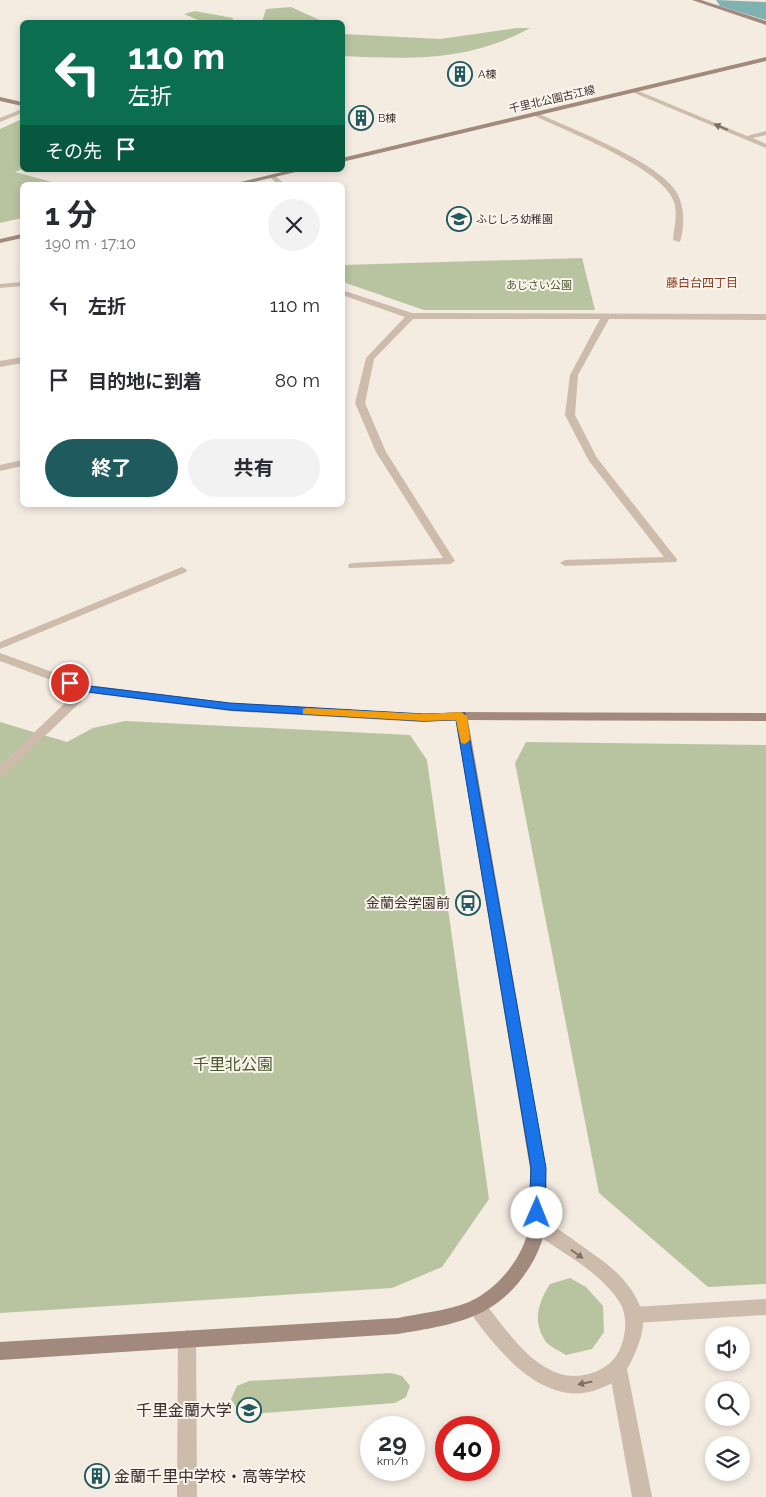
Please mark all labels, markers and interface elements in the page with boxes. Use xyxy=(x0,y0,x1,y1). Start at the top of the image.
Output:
text: 110 m xyxy=(128,36,225,77)
icon: left xyxy=(45,40,110,105)
building icon: A棟 xyxy=(447,61,473,87)
place label: A棟 xyxy=(478,68,496,81)
text: 左折 xyxy=(128,83,172,109)
street label: 千里北公園古江線 xyxy=(508,83,596,116)
building icon: B棟 xyxy=(348,105,374,131)
place label: B棟 xyxy=(378,112,396,125)
one-way arrow xyxy=(713,123,728,131)
icon: arrive xyxy=(112,135,140,163)
text: その先 xyxy=(45,140,102,162)
text: 1 分 xyxy=(45,197,97,232)
button: close xyxy=(268,199,320,251)
school or university icon: ふじしろ幼稚園 xyxy=(446,206,472,232)
place label: ふじしろ幼稚園 xyxy=(476,213,553,226)
text: 190 m · 17:10 xyxy=(45,234,136,253)
district label: 藤白台四丁目 xyxy=(666,276,738,290)
park label: あじさい公園 xyxy=(506,279,572,292)
icon: left xyxy=(45,291,73,319)
text: 110 m xyxy=(270,294,320,316)
text: 左折 xyxy=(88,295,126,317)
icon: arrive xyxy=(45,366,73,394)
text: 80 m xyxy=(275,369,320,391)
text: 目的地に到着 xyxy=(88,370,202,392)
button: 終了 xyxy=(45,439,178,497)
button: 共有 xyxy=(188,439,320,497)
pin xyxy=(49,662,91,704)
icon: arrive xyxy=(56,669,84,697)
bus stop icon: 金蘭会学園前 xyxy=(455,890,481,916)
place label: 金蘭会学園前 xyxy=(366,895,450,911)
park label: 千里北公園 xyxy=(193,1055,273,1074)
position arrow xyxy=(510,1186,562,1238)
one-way arrow xyxy=(570,1249,584,1259)
map controls xyxy=(705,1326,750,1481)
button: sound xyxy=(705,1326,750,1371)
one-way arrow xyxy=(577,1379,593,1387)
button: search xyxy=(705,1381,750,1426)
school or university icon: 千里金蘭大学 xyxy=(236,1397,262,1423)
place label: 千里金蘭大学 xyxy=(136,1401,232,1420)
speed limit sign: 40 xyxy=(435,1416,500,1481)
text: 29 xyxy=(378,1427,407,1457)
button: layers xyxy=(705,1436,750,1481)
text: km/h xyxy=(377,1454,408,1468)
building icon: 金蘭千里中学校・高等学校 xyxy=(84,1463,110,1489)
place label: 金蘭千里中学校・高等学校 xyxy=(114,1467,306,1486)

